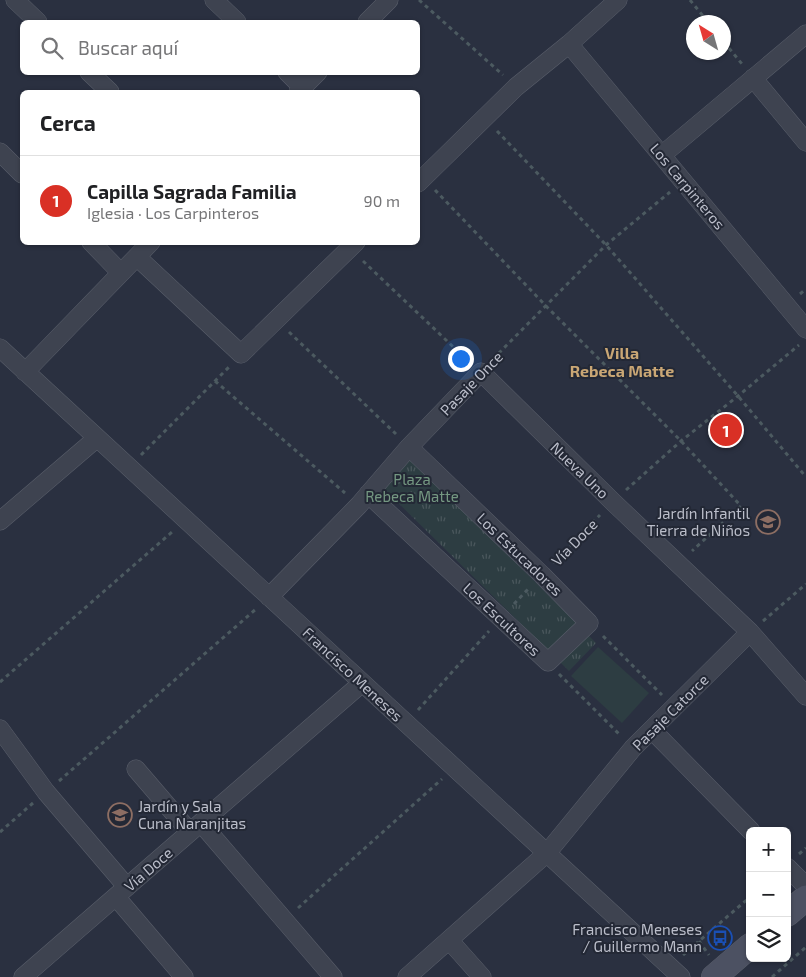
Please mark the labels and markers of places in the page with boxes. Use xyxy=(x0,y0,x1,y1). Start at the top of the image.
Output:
pin: 1 xyxy=(710,411,742,449)
place label: Jardín Infantil Tierra de Niños xyxy=(647,504,751,539)
school or university icon: Jardín Infantil Tierra de Niños xyxy=(755,509,781,535)
place label: Jardín y Sala Cuna Naranjitas xyxy=(138,797,246,833)
school or university icon: Jardín y Sala Cuna Naranjitas xyxy=(107,802,133,828)
place label: Francisco Meneses / Guillermo Mann xyxy=(572,920,702,955)
bus stop icon: Francisco Meneses / Guillermo Mann xyxy=(707,925,733,951)

